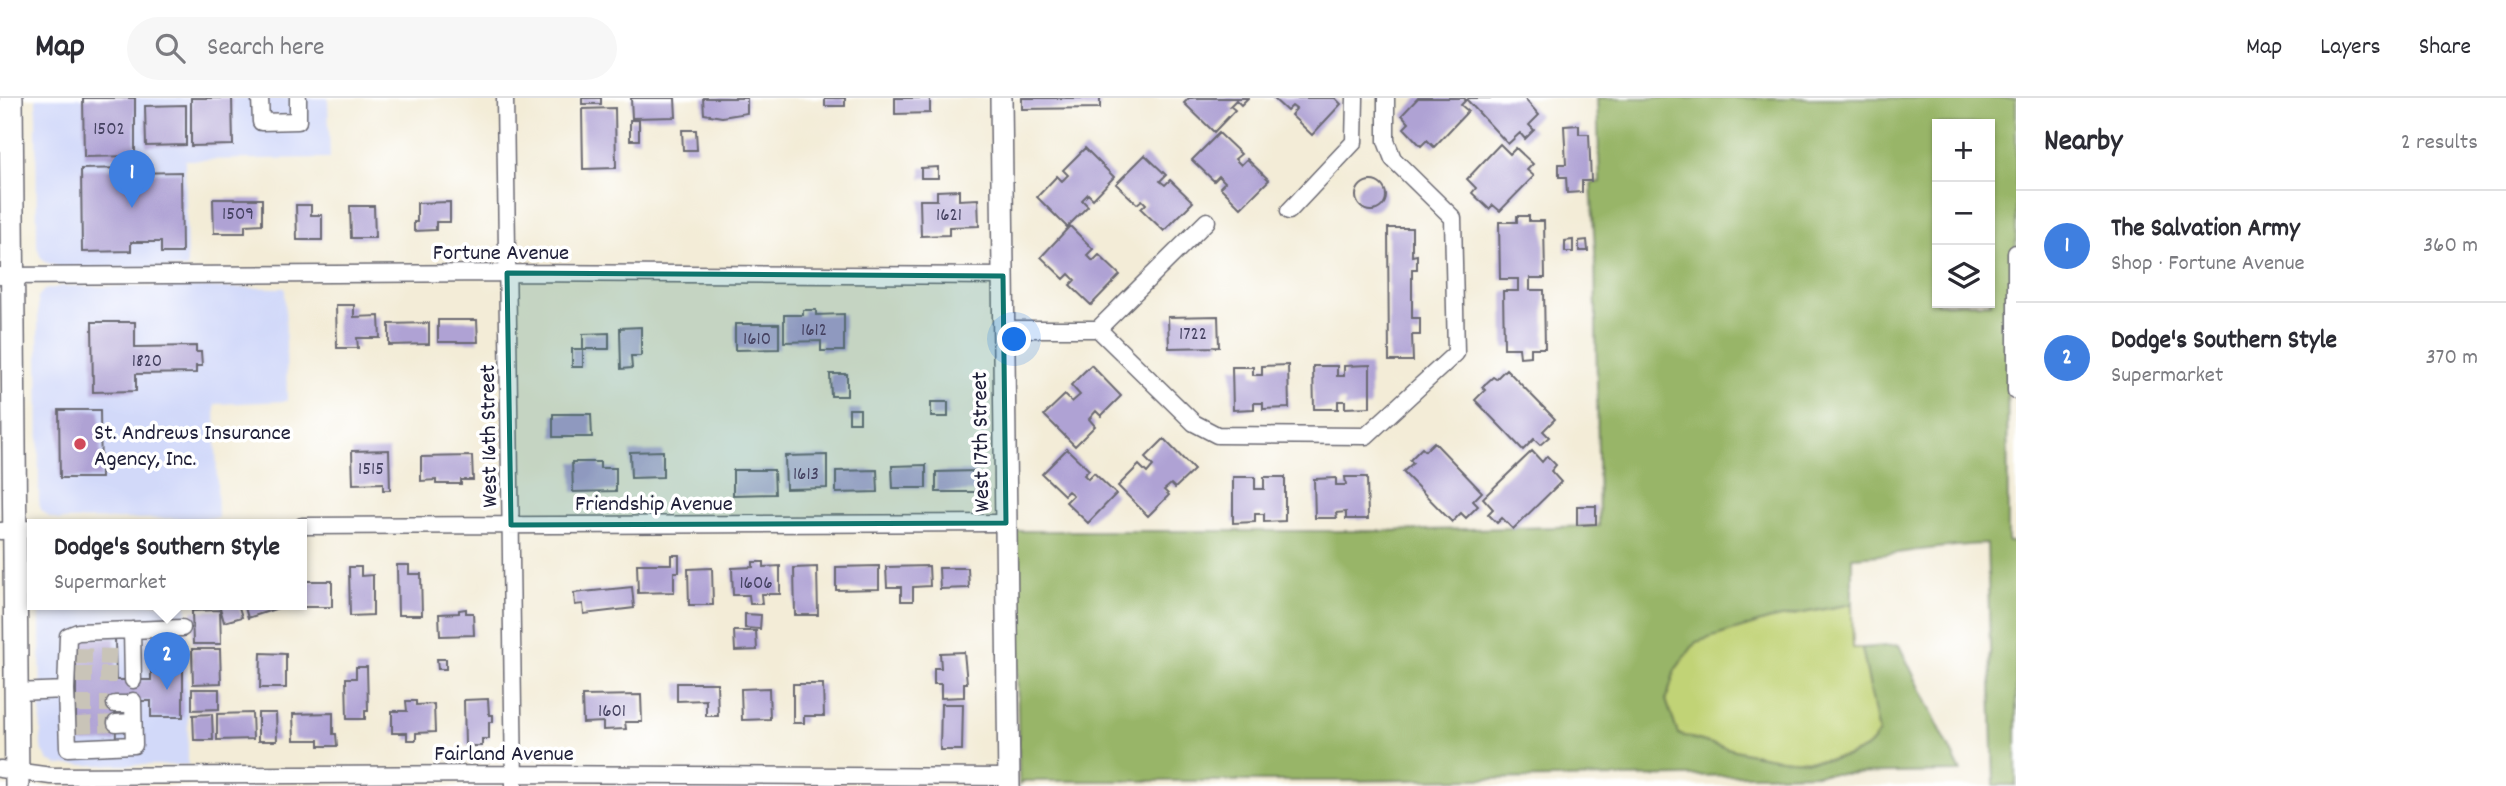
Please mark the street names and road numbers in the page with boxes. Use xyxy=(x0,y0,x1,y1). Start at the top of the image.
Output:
street label: Fortune Avenue xyxy=(433,238,569,271)
street label: West 16th Street xyxy=(473,364,508,508)
street label: West 17th Street xyxy=(965,371,1000,513)
street label: Friendship Avenue xyxy=(575,489,733,522)
street label: Fairland Avenue xyxy=(434,739,574,772)

